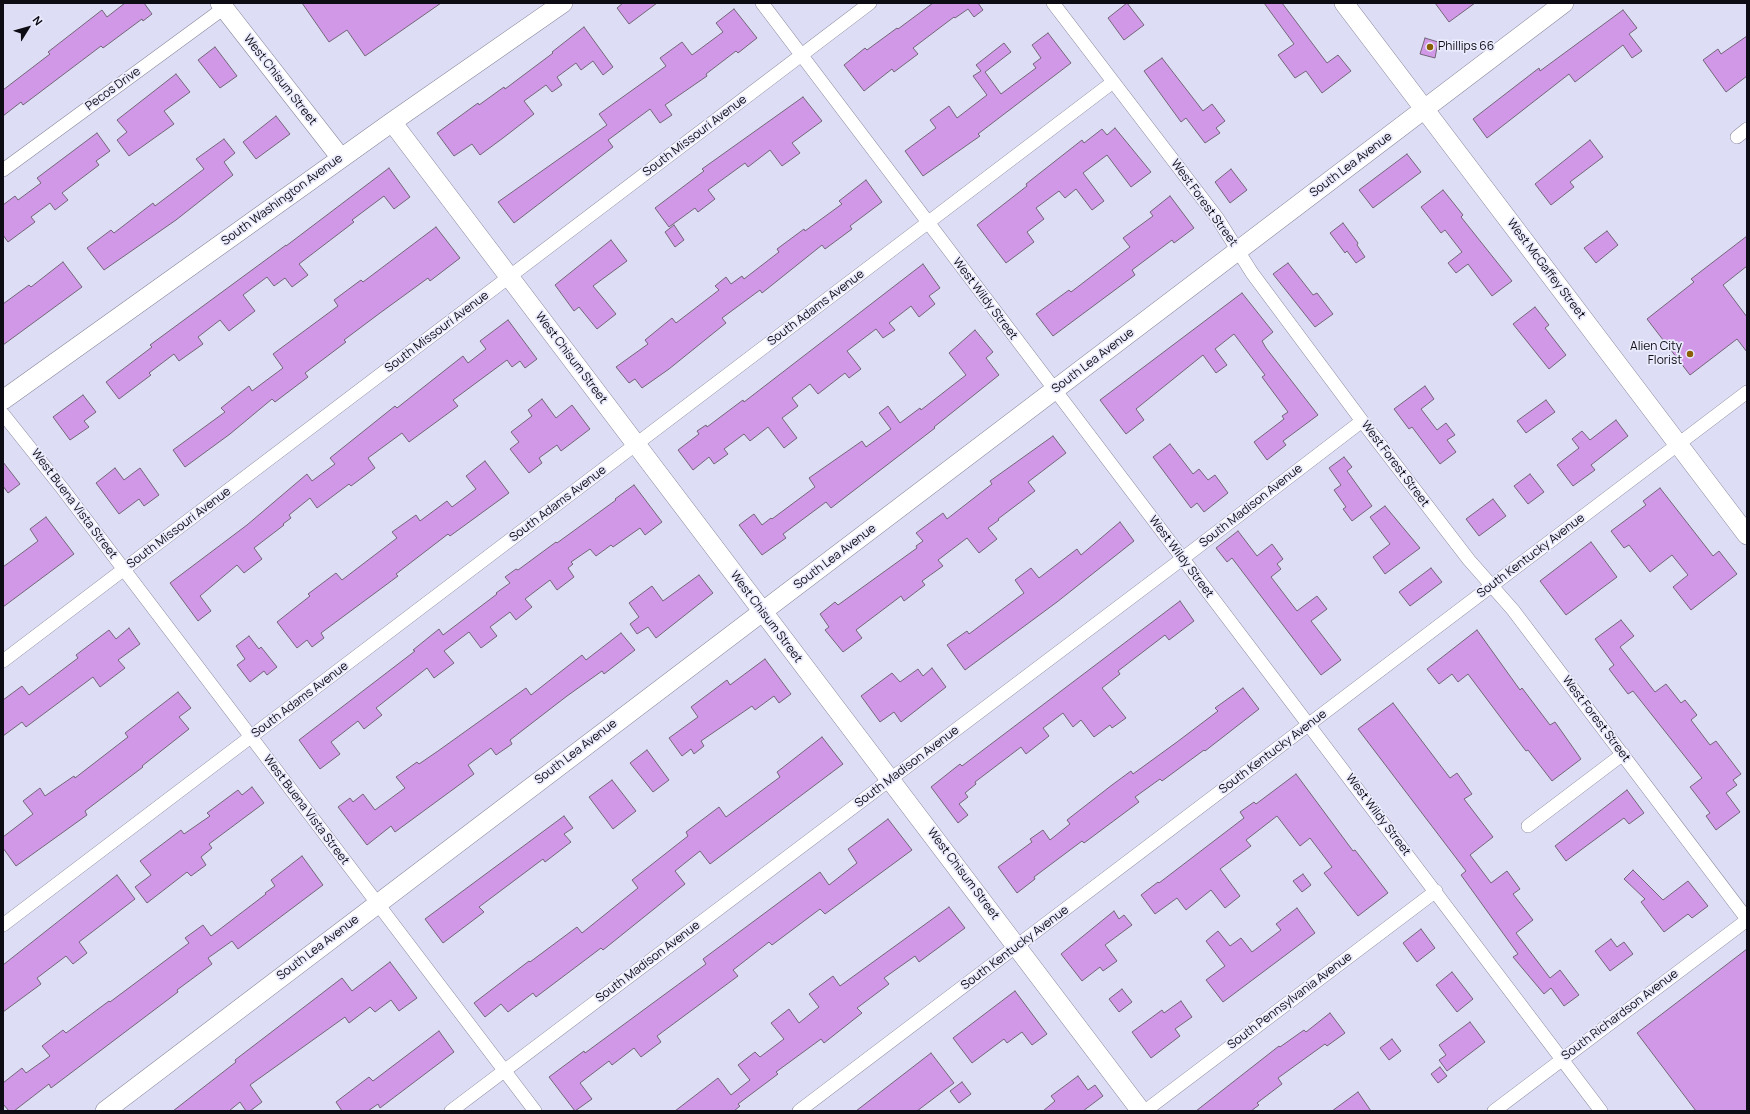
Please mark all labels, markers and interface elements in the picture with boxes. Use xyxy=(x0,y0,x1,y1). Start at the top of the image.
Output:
north arrow xyxy=(8,8,48,48)
text: N xyxy=(30,13,46,28)
street label: West Chisum Street xyxy=(240,32,320,128)
place label: Phillips 66 xyxy=(1438,40,1494,54)
marker: Phillips 66 xyxy=(1425,42,1435,52)
street label: Pecos Drive xyxy=(83,64,143,114)
street label: South Missouri Avenue xyxy=(640,92,750,180)
street label: South Lea Avenue xyxy=(1307,129,1395,201)
street label: South Washington Avenue xyxy=(219,151,345,249)
street label: West Forest Street xyxy=(1168,157,1240,249)
street label: West McGaffey Street xyxy=(1504,216,1588,322)
street label: West Wildy Street xyxy=(950,255,1020,343)
street label: South Adams Avenue xyxy=(765,267,867,349)
street label: South Missouri Avenue xyxy=(382,288,492,376)
street label: West Chisum Street xyxy=(532,309,610,407)
street label: South Lea Avenue xyxy=(1049,325,1137,397)
place label: Alien City Florist xyxy=(1630,340,1682,368)
marker: Alien City Florist xyxy=(1685,349,1695,359)
street label: West Forest Street xyxy=(1358,418,1432,510)
street label: West Buena Vista Street xyxy=(28,446,120,562)
street label: South Madison Avenue xyxy=(1197,461,1305,551)
street label: South Adams Avenue xyxy=(507,463,609,545)
street label: South Missouri Avenue xyxy=(124,484,234,572)
street label: South Kentucky Avenue xyxy=(1474,511,1588,601)
street label: West Wildy Street xyxy=(1146,513,1216,601)
street label: South Lea Avenue xyxy=(791,521,879,593)
street label: West Chisum Street xyxy=(727,568,805,666)
street label: South Adams Avenue xyxy=(249,659,351,741)
street label: West Forest Street xyxy=(1559,673,1633,765)
street label: South Kentucky Avenue xyxy=(1216,707,1330,797)
street label: South Lea Avenue xyxy=(532,716,620,788)
street label: South Madison Avenue xyxy=(852,723,962,811)
street label: West Buena Vista Street xyxy=(260,752,352,868)
street label: West Wildy Street xyxy=(1343,771,1413,859)
street label: West Chisum Street xyxy=(924,825,1002,923)
street label: South Kentucky Avenue xyxy=(958,903,1072,993)
street label: South Lea Avenue xyxy=(274,912,362,984)
street label: South Madison Avenue xyxy=(593,918,703,1006)
street label: South Pennsylvania Avenue xyxy=(1225,950,1355,1052)
street label: South Richardson Avenue xyxy=(1559,966,1681,1064)

